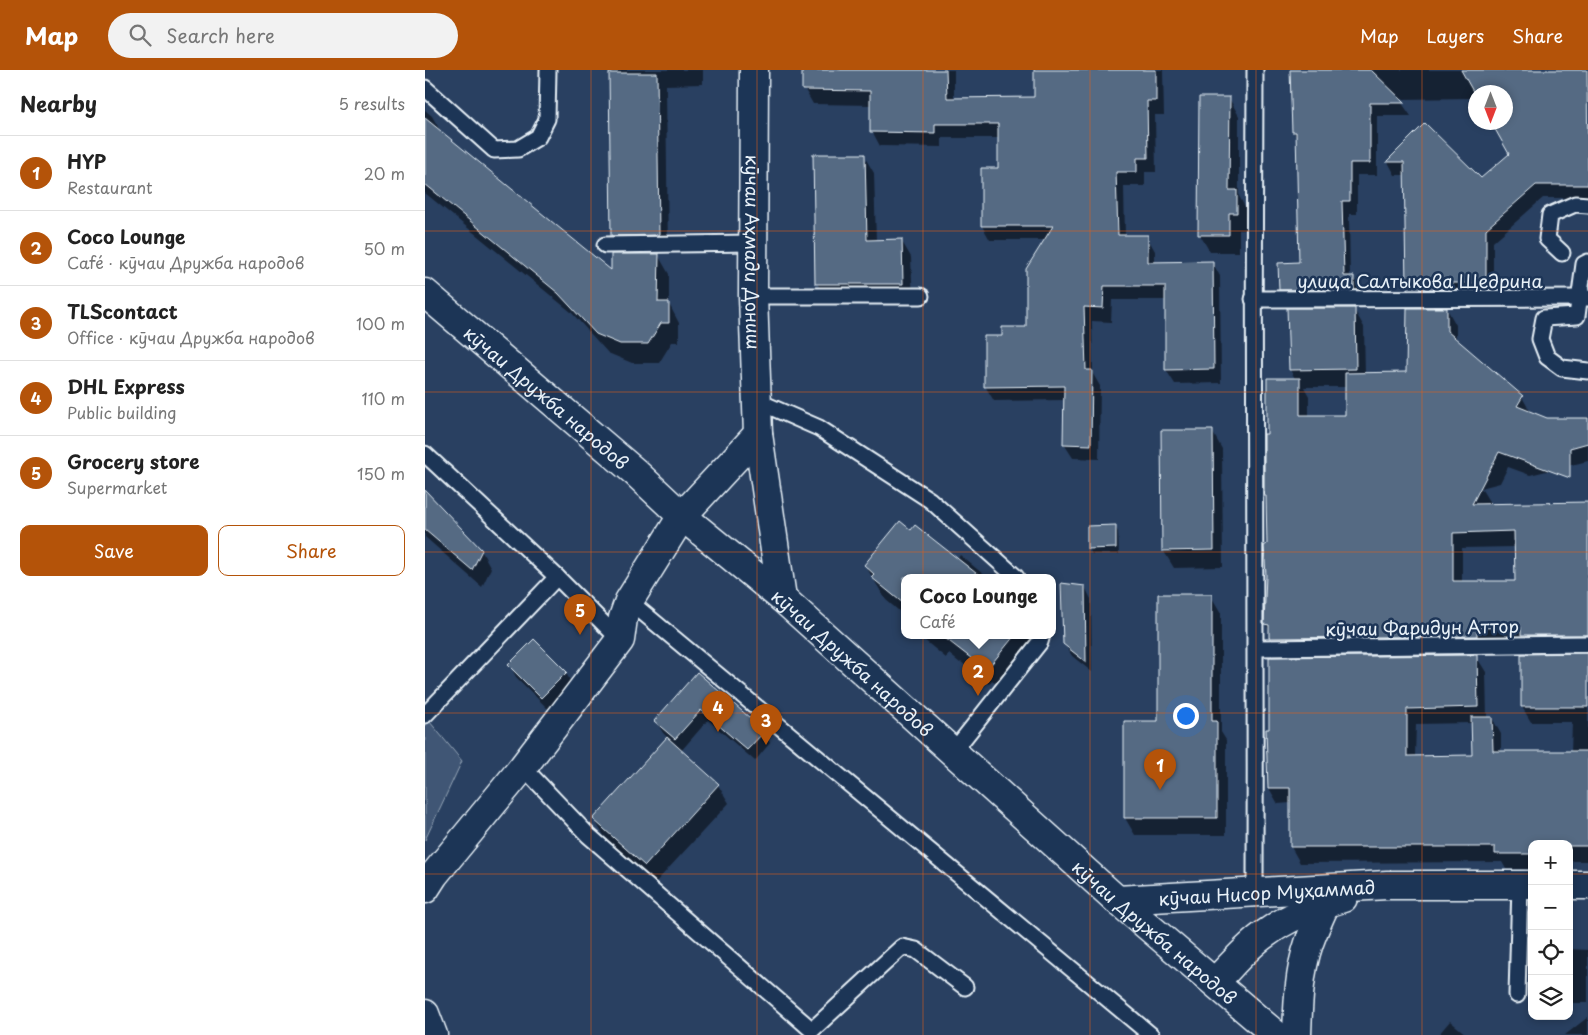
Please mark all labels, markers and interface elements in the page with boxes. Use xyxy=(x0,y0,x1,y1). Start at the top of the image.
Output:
search box xyxy=(108,13,458,58)
text: Map xyxy=(25,17,78,53)
icon: search xyxy=(126,21,154,49)
text: Search here xyxy=(166,21,275,49)
text: Map xyxy=(1360,22,1399,49)
text: Layers xyxy=(1427,22,1484,49)
text: Share xyxy=(1512,22,1563,49)
north arrow xyxy=(1468,85,1513,130)
text: Nearby xyxy=(20,87,97,119)
text: 5 results xyxy=(338,91,405,115)
text: HYP xyxy=(67,147,106,175)
street label: кӯчаи Аҳмади Дониш xyxy=(739,154,768,350)
text: 1 xyxy=(32,161,40,185)
text: 20 m xyxy=(364,161,405,185)
text: Restaurant xyxy=(67,175,153,199)
text: Coco Lounge xyxy=(67,222,186,250)
text: 2 xyxy=(30,236,42,260)
text: 50 m xyxy=(364,236,405,260)
text: Café · кӯчаи Дружба народов xyxy=(67,250,304,274)
street label: улица Салтыкова Щедрина xyxy=(1297,267,1543,294)
text: TLScontact xyxy=(67,297,178,325)
text: 3 xyxy=(31,311,41,335)
text: 100 m xyxy=(356,311,405,335)
street label: кӯчаи Дружба народов xyxy=(458,319,635,475)
text: Office · кӯчаи Дружба народов xyxy=(67,325,315,349)
text: DHL Express xyxy=(67,372,185,400)
text: 4 xyxy=(31,386,41,410)
text: 110 m xyxy=(362,386,405,410)
text: Public building xyxy=(67,400,177,424)
text: Grocery store xyxy=(67,447,199,475)
text: 5 xyxy=(31,461,41,485)
text: 150 m xyxy=(357,461,405,485)
text: Supermarket xyxy=(67,475,167,499)
button: Save xyxy=(20,525,208,576)
button: Share xyxy=(218,525,405,576)
popup xyxy=(901,574,1056,639)
text: Coco Lounge xyxy=(919,581,1038,609)
street label: кӯчаи Дружба народов xyxy=(766,582,940,742)
pin: 5 xyxy=(564,594,596,635)
text: Café xyxy=(919,609,955,633)
street label: кӯчаи Фаридун Аттор xyxy=(1325,612,1519,642)
pin: 2 xyxy=(962,655,994,696)
pin: 4 xyxy=(702,691,734,732)
your location xyxy=(1173,703,1199,729)
pin: 3 xyxy=(750,704,782,745)
pin: 1 xyxy=(1144,749,1176,790)
map controls xyxy=(1528,840,1573,1020)
button: + xyxy=(1528,840,1573,885)
street label: кӯчаи Дружба народов xyxy=(1067,853,1243,1010)
street label: кӯчаи Нисор Муҳаммад xyxy=(1158,872,1376,911)
button: − xyxy=(1528,885,1573,930)
button: locate xyxy=(1528,930,1573,975)
button: layers xyxy=(1528,975,1573,1020)

